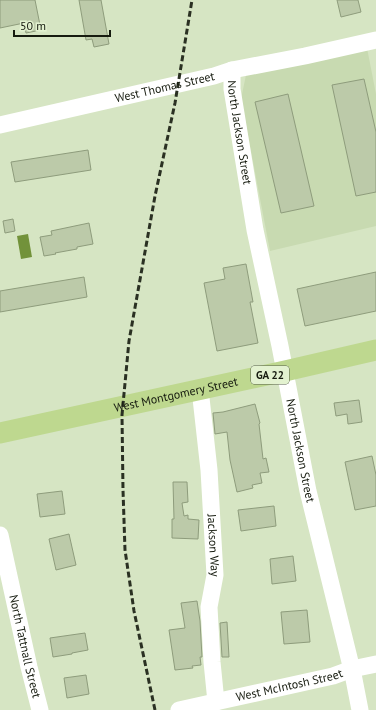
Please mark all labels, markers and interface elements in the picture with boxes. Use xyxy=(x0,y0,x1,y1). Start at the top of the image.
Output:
scale bar xyxy=(14,12,110,38)
text: 50 m xyxy=(20,18,46,33)
street label: West Thomas Street xyxy=(113,68,216,105)
street label: North Jackson Street xyxy=(225,80,255,186)
road number: GA 22 xyxy=(251,366,289,384)
street label: West Montgomery Street xyxy=(112,373,239,415)
street label: North Jackson Street xyxy=(283,397,319,504)
street label: Jackson Way xyxy=(204,513,223,577)
street label: North Tattnall Street xyxy=(6,593,45,699)
street label: West McIntosh Street xyxy=(234,665,345,704)

